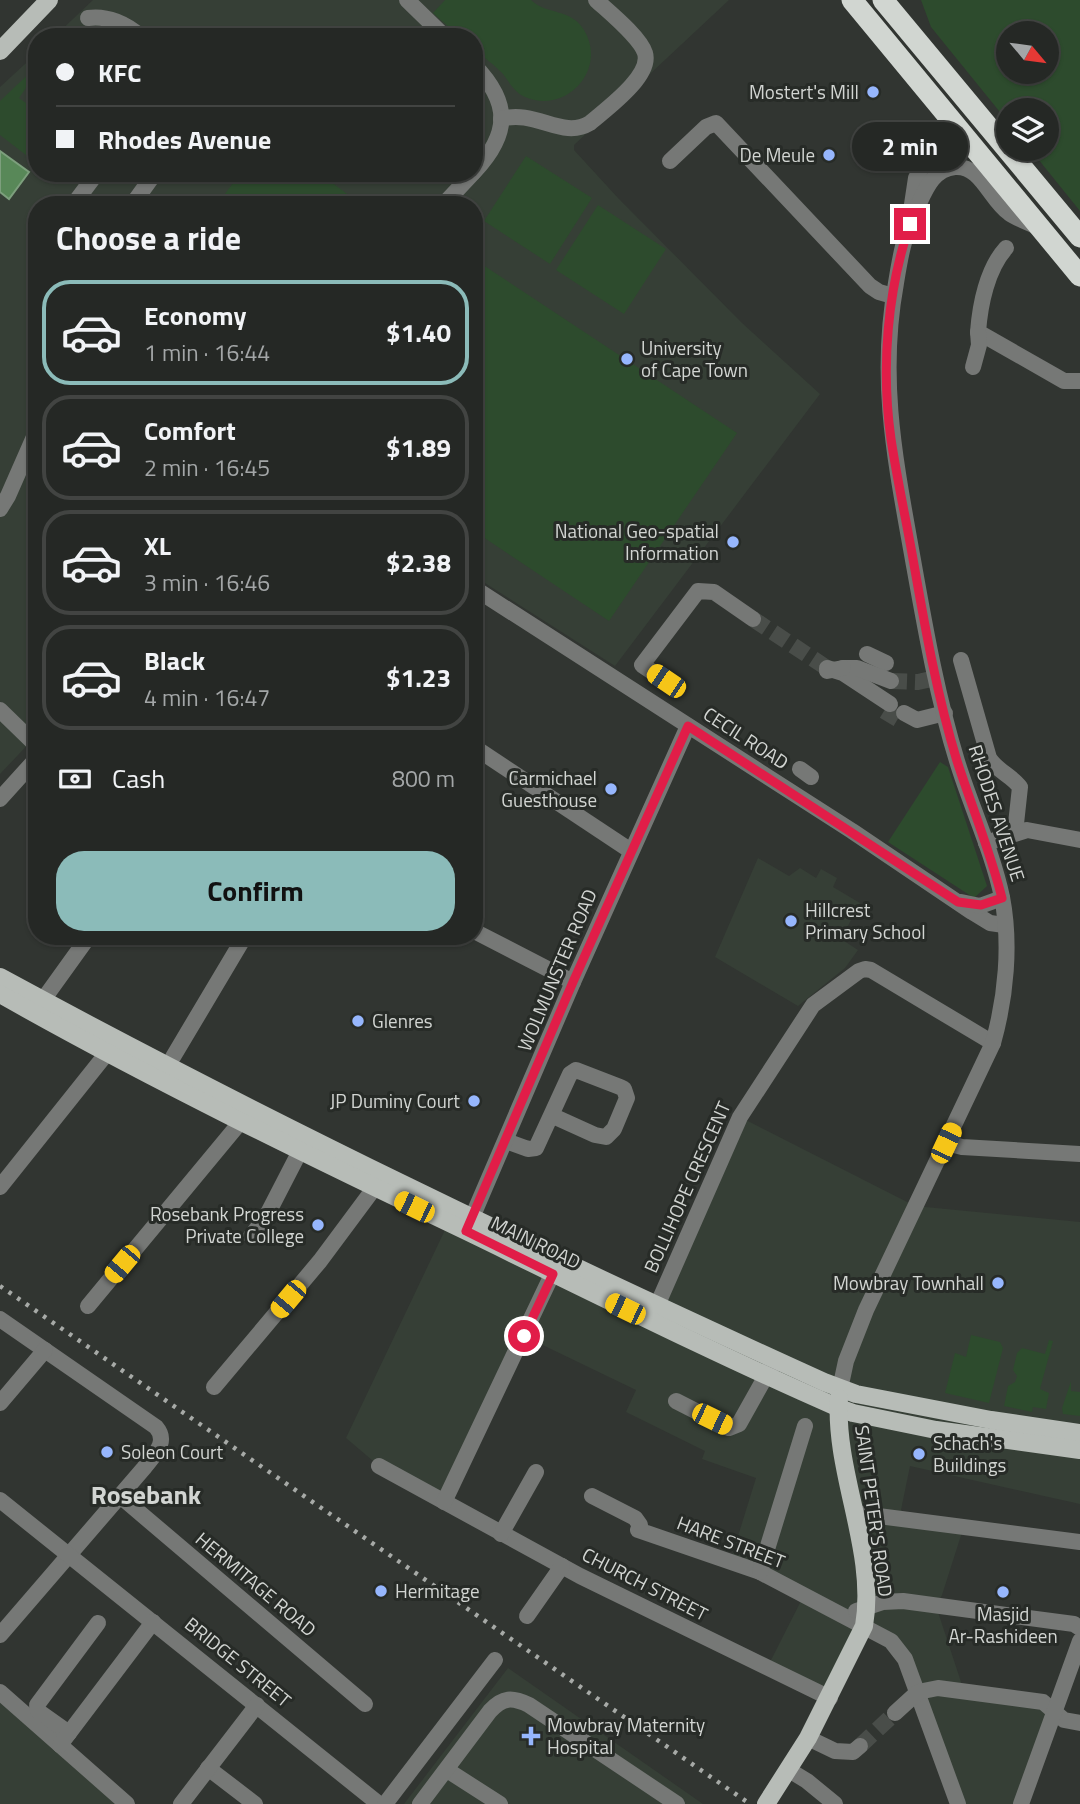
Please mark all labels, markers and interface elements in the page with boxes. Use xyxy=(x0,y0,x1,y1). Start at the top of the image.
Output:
north arrow xyxy=(996,21,1059,84)
map controls xyxy=(996,21,1059,161)
text: KFC xyxy=(98,53,141,92)
place label: Mostert's Mill xyxy=(749,77,859,106)
marker: Mostert's Mill xyxy=(865,84,881,100)
button: layers xyxy=(996,98,1059,161)
text: Rhodes Avenue xyxy=(98,120,271,159)
callout: 2 min xyxy=(852,122,968,172)
text: 2 min xyxy=(882,129,938,164)
place label: De Meule xyxy=(739,140,815,169)
marker: De Meule xyxy=(821,147,837,163)
route end xyxy=(894,208,926,240)
text: Choose a ride xyxy=(56,214,241,262)
text: Economy xyxy=(144,296,246,335)
icon: car xyxy=(60,301,123,364)
text: $1.40 xyxy=(386,313,451,352)
place label: University of Cape Town xyxy=(641,333,748,384)
text: 1 min · 16:44 xyxy=(144,335,270,370)
marker: University of Cape Town xyxy=(619,351,635,367)
text: Comfort xyxy=(144,411,236,450)
icon: car xyxy=(60,416,123,479)
text: $1.89 xyxy=(386,428,451,467)
text: 2 min · 16:45 xyxy=(144,450,270,485)
place label: National Geo-spatial Information xyxy=(555,516,719,567)
text: XL xyxy=(144,526,171,565)
icon: car xyxy=(60,531,123,594)
marker: National Geo-spatial Information xyxy=(725,534,741,550)
text: $2.38 xyxy=(386,543,451,582)
text: 3 min · 16:46 xyxy=(144,565,270,600)
text: Black xyxy=(144,641,205,680)
icon: car xyxy=(60,646,123,709)
text: $1.23 xyxy=(386,658,451,697)
car xyxy=(643,661,690,701)
text: 4 min · 16:47 xyxy=(144,680,270,715)
street label: CECIL ROAD xyxy=(698,699,795,776)
street label: RHODES AVENUE xyxy=(962,741,1033,885)
text: Cash xyxy=(112,759,165,798)
icon: cash xyxy=(56,760,94,798)
text: 800 m xyxy=(392,761,455,796)
place label: Carmichael Guesthouse xyxy=(501,763,597,814)
marker: Carmichael Guesthouse xyxy=(603,781,619,797)
button: Confirm xyxy=(56,851,455,931)
street label: WOLMUNSTER ROAD xyxy=(509,884,604,1055)
place label: Hillcrest Primary School xyxy=(805,895,926,946)
marker: Hillcrest Primary School xyxy=(783,913,799,929)
place label: Glenres xyxy=(372,1006,433,1035)
marker: Glenres xyxy=(350,1013,366,1029)
place label: JP Duminy Court xyxy=(330,1086,460,1115)
marker: JP Duminy Court xyxy=(466,1093,482,1109)
street label: BOLLIHOPE CRESCENT xyxy=(636,1096,737,1277)
car xyxy=(928,1120,965,1166)
car xyxy=(391,1188,438,1226)
place label: Rosebank Progress Private College xyxy=(150,1199,304,1250)
street label: MAIN ROAD xyxy=(486,1207,586,1276)
marker: Rosebank Progress Private College xyxy=(310,1217,326,1233)
car xyxy=(101,1241,144,1287)
place label: Mowbray Townhall xyxy=(833,1268,984,1297)
marker: Mowbray Townhall xyxy=(990,1275,1006,1291)
car xyxy=(267,1276,310,1322)
car xyxy=(602,1290,649,1328)
route start xyxy=(508,1320,540,1352)
car xyxy=(689,1400,736,1438)
street label: SAINT PETER'S ROAD xyxy=(848,1423,901,1599)
place label: Schach's Buildings xyxy=(933,1428,1007,1479)
place label: Soleon Court xyxy=(121,1437,224,1466)
marker: Soleon Court xyxy=(99,1444,115,1460)
marker: Schach's Buildings xyxy=(911,1446,927,1462)
district label: Rosebank xyxy=(91,1475,202,1514)
street label: HARE STREET xyxy=(673,1508,789,1575)
street label: HERMITAGE ROAD xyxy=(190,1524,323,1643)
street label: CHURCH STREET xyxy=(577,1539,713,1628)
place label: Hermitage xyxy=(395,1576,480,1605)
marker: Hermitage xyxy=(373,1583,389,1599)
marker: Masjid Ar-Rashideen xyxy=(995,1584,1011,1600)
place label: Masjid Ar-Rashideen xyxy=(948,1599,1058,1650)
street label: BRIDGE STREET xyxy=(179,1610,298,1714)
place label: Mowbray Maternity Hospital xyxy=(547,1710,705,1761)
marker: Mowbray Maternity Hospital xyxy=(521,1726,541,1746)

